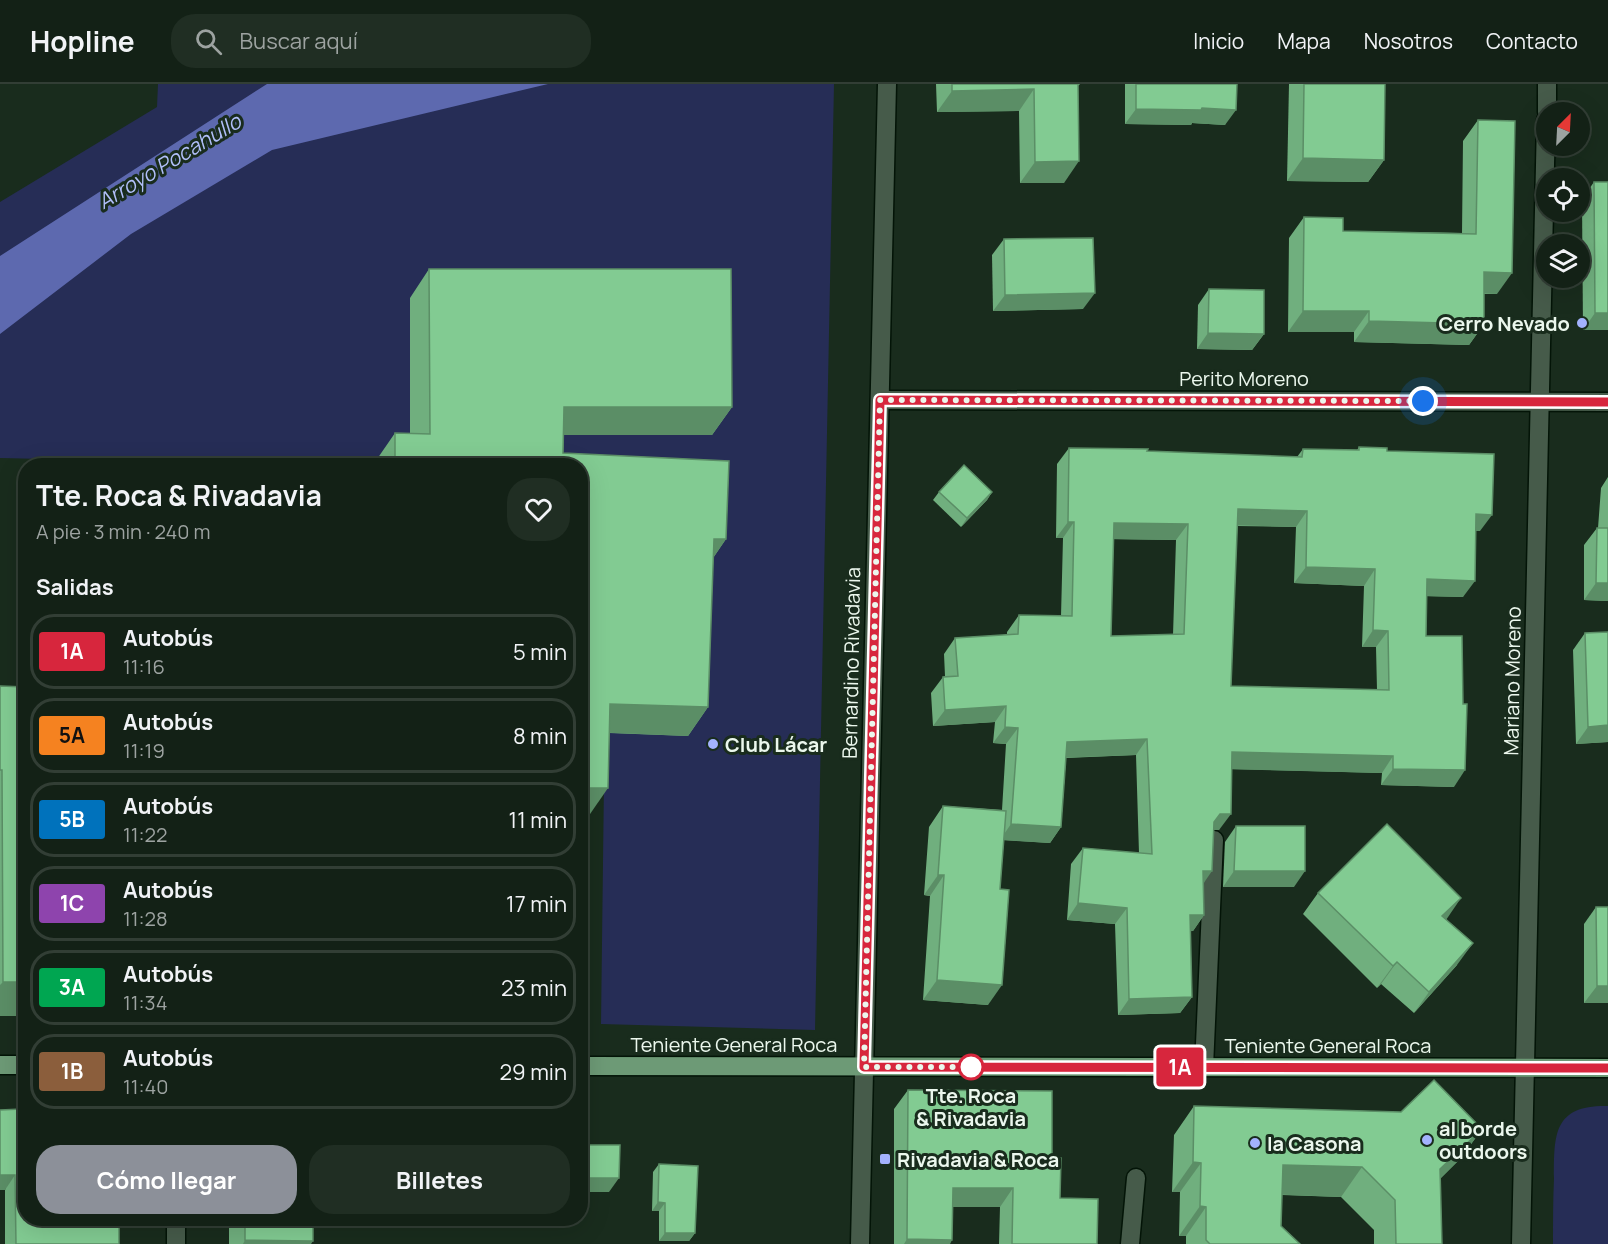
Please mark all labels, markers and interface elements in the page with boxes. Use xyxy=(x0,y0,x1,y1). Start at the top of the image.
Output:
search box xyxy=(171,14,591,68)
text: Hopline xyxy=(30,22,135,60)
icon: search xyxy=(192,25,225,58)
text: Buscar aquí xyxy=(240,26,358,56)
text: Inicio xyxy=(1193,27,1244,55)
text: Mapa xyxy=(1277,27,1331,55)
text: Nosotros xyxy=(1364,27,1453,55)
text: Contacto xyxy=(1486,27,1578,55)
north arrow xyxy=(1536,102,1590,156)
map controls xyxy=(1536,102,1590,288)
water label: Arroyo Pocahullo xyxy=(92,106,247,215)
button: locate xyxy=(1536,168,1590,222)
button: layers xyxy=(1536,234,1590,288)
place label: Cerro Nevado xyxy=(1438,310,1570,337)
marker: Cerro Nevado xyxy=(1575,316,1589,330)
street label: Perito Moreno xyxy=(1179,365,1309,392)
your location xyxy=(1408,386,1438,416)
text: Tte. Roca & Rivadavia xyxy=(36,476,322,514)
button: heart xyxy=(507,478,570,541)
text: A pie · 3 min · 240 m xyxy=(36,518,210,545)
street label: Bernardino Rivadavia xyxy=(836,567,866,759)
text: Salidas xyxy=(36,572,114,602)
street label: Mariano Moreno xyxy=(1497,606,1527,756)
text: Autobús xyxy=(123,623,213,653)
text: 1A xyxy=(60,637,84,665)
text: 5 min xyxy=(513,637,567,667)
text: 11:16 xyxy=(123,653,165,680)
text: Autobús xyxy=(123,707,213,737)
text: 5A xyxy=(59,721,85,749)
text: 8 min xyxy=(513,721,567,751)
place label: Club Lácar xyxy=(725,731,827,758)
text: 11:19 xyxy=(123,737,165,764)
marker: Club Lácar xyxy=(706,737,720,751)
text: Autobús xyxy=(123,791,213,821)
text: 5B xyxy=(59,805,85,833)
text: 11 min xyxy=(509,805,567,835)
text: 11:22 xyxy=(123,821,167,848)
text: Autobús xyxy=(123,875,213,905)
text: 1C xyxy=(60,889,84,917)
text: 17 min xyxy=(506,889,567,919)
text: 11:28 xyxy=(123,905,168,932)
text: Autobús xyxy=(123,959,213,989)
text: 3A xyxy=(59,973,85,1001)
text: 23 min xyxy=(501,973,567,1003)
text: 11:34 xyxy=(123,989,167,1016)
street label: Teniente General Roca xyxy=(631,1031,837,1058)
street label: Teniente General Roca xyxy=(1225,1032,1431,1059)
text: Autobús xyxy=(123,1043,213,1073)
line badge: 1A xyxy=(1153,1048,1207,1086)
text: 1A xyxy=(1168,1053,1192,1081)
marker: Tte. Roca & Rivadavia xyxy=(958,1054,984,1080)
text: 1B xyxy=(61,1057,83,1085)
text: 29 min xyxy=(500,1057,567,1087)
text: 11:40 xyxy=(123,1073,169,1100)
place label: Tte. Roca & Rivadavia xyxy=(916,1082,1026,1132)
place label: al borde outdoors xyxy=(1439,1115,1528,1165)
place label: la Casona xyxy=(1267,1130,1362,1157)
marker: al borde outdoors xyxy=(1420,1133,1434,1147)
marker: la Casona xyxy=(1248,1136,1262,1150)
button: Cómo llegar xyxy=(36,1145,297,1214)
button: Billetes xyxy=(309,1145,570,1214)
place label: Rivadavia & Roca xyxy=(897,1146,1059,1173)
marker: Rivadavia & Roca xyxy=(878,1152,892,1166)

